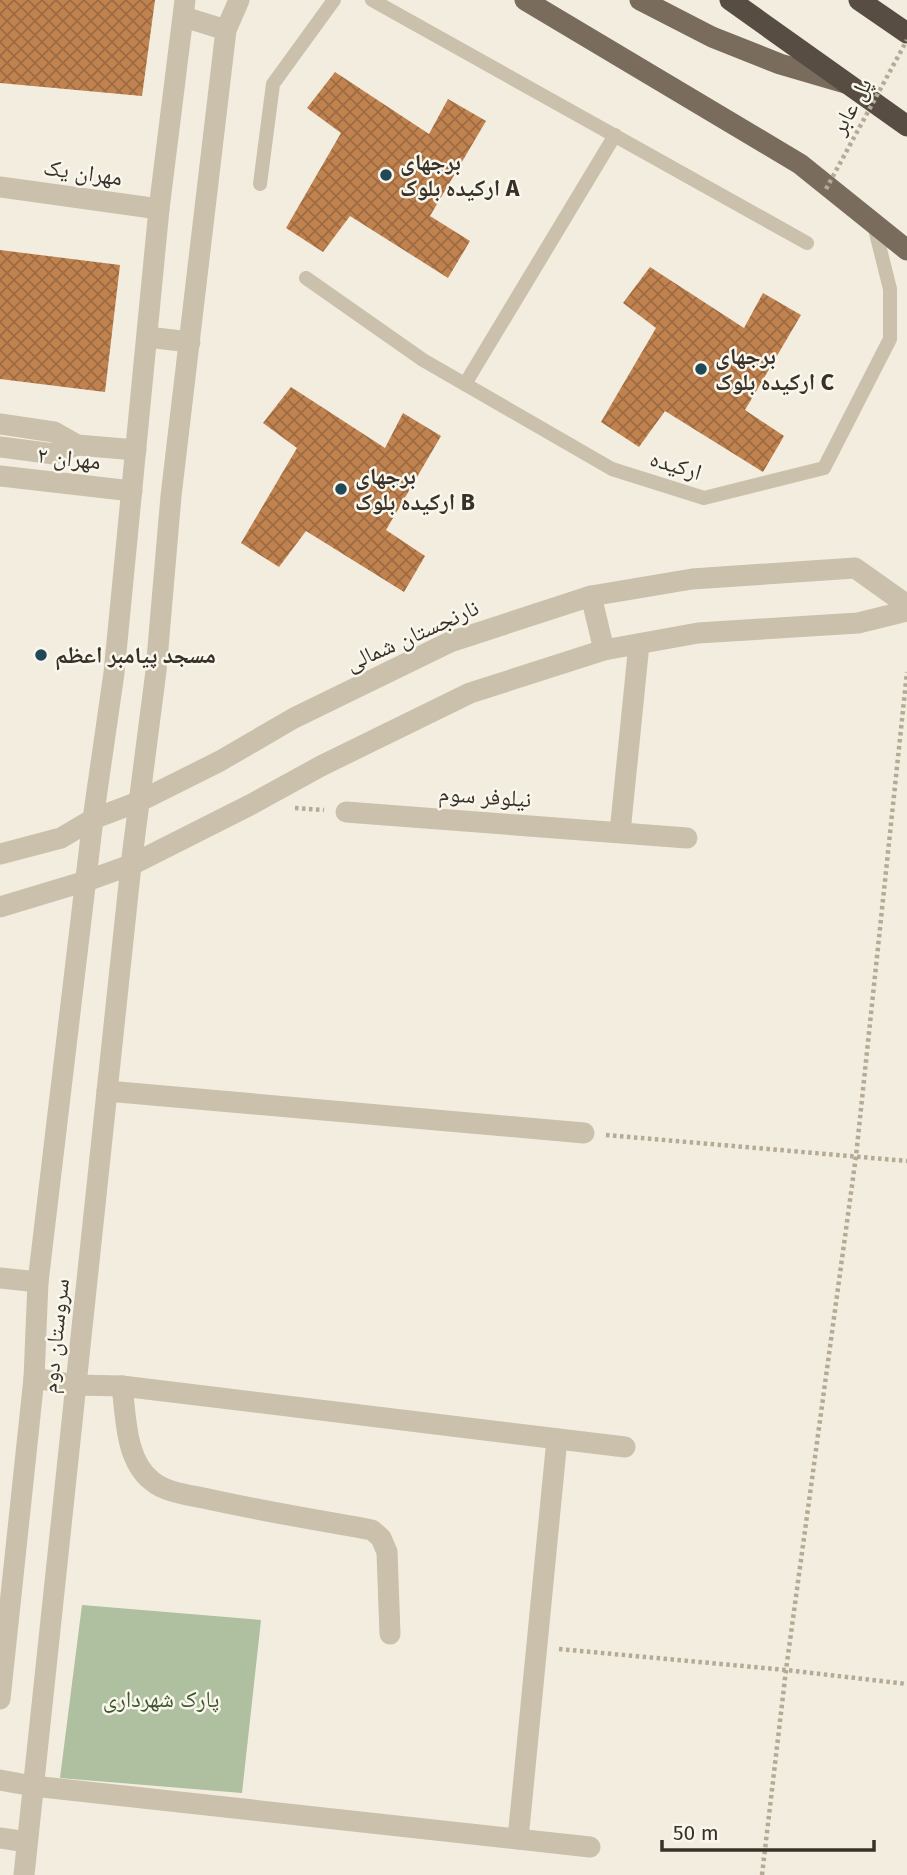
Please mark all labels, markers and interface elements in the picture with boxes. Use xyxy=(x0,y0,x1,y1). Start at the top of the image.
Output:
street label: پل عابر xyxy=(824,73,878,140)
place label: برجهای ارکیده بلوک A xyxy=(400,148,520,202)
street label: مهران یک xyxy=(42,153,124,191)
marker: برجهای ارکیده بلوک A xyxy=(378,167,394,183)
place label: برجهای ارکیده بلوک C xyxy=(715,342,835,396)
marker: برجهای ارکیده بلوک C xyxy=(693,361,709,377)
street label: مهران ۲ xyxy=(36,441,102,475)
street label: ارکیده xyxy=(647,444,705,486)
place label: برجهای ارکیده بلوک B xyxy=(355,462,475,516)
marker: برجهای ارکیده بلوک B xyxy=(333,481,349,497)
street label: نارنجستان شمالی xyxy=(341,593,483,677)
place label: مسجد پیامبر اعظم xyxy=(55,641,216,671)
marker: مسجد پیامبر اعظم xyxy=(33,647,49,663)
street label: نیلوفر سوم xyxy=(437,779,532,815)
street label: سروستان دوم xyxy=(35,1277,77,1395)
park label: پارک شهرداری xyxy=(103,1685,219,1713)
scale bar xyxy=(662,1808,874,1852)
text: 50 m xyxy=(673,1820,719,1846)

